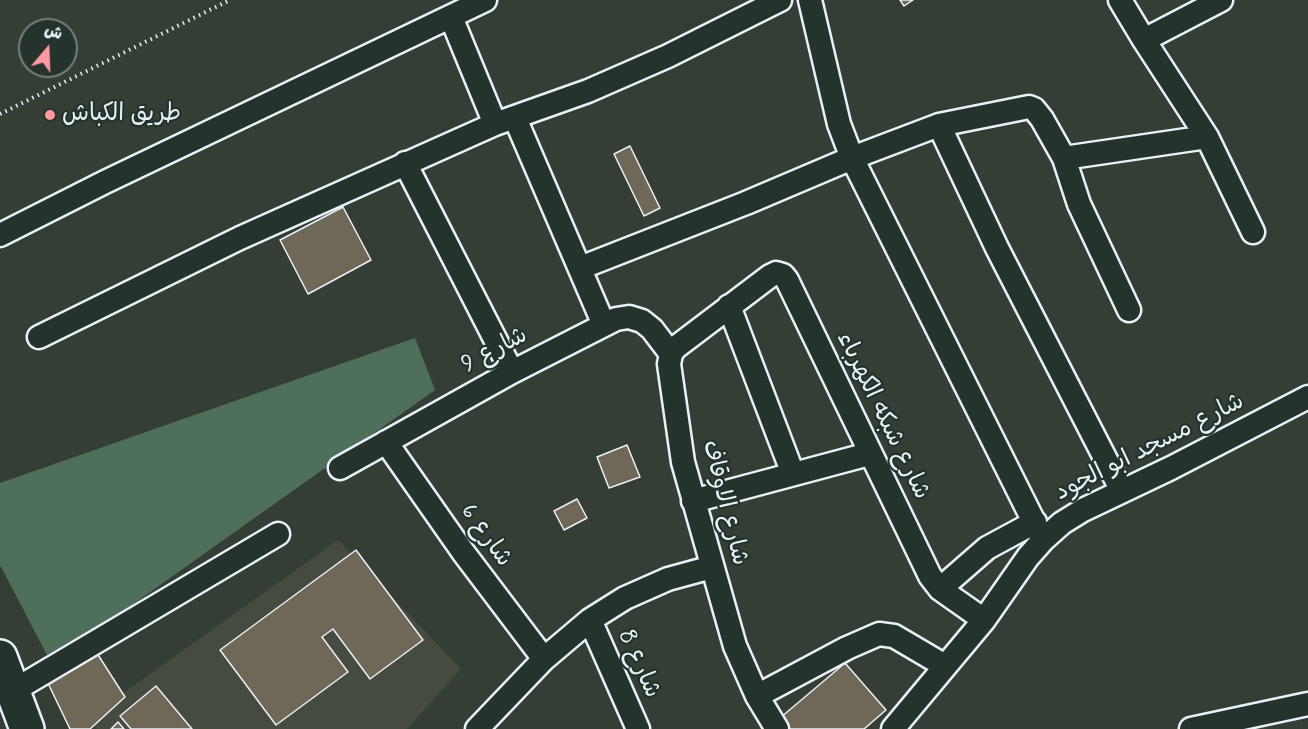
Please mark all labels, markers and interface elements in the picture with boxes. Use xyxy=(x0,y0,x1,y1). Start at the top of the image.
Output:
north arrow xyxy=(18,18,78,78)
text: ش xyxy=(42,20,65,45)
place label: طريق الكباش xyxy=(62,101,181,129)
marker: طريق الكباش xyxy=(43,108,57,122)
street label: شارع 9 xyxy=(457,322,533,380)
street label: شارع شبكه الكهرباء xyxy=(829,327,935,505)
street label: شارع مسجد ابو الجود xyxy=(1051,388,1249,508)
street label: شارع الاوقاف xyxy=(695,438,753,568)
street label: شارع 6 xyxy=(453,499,517,573)
street label: شارع 8 xyxy=(610,625,666,703)

